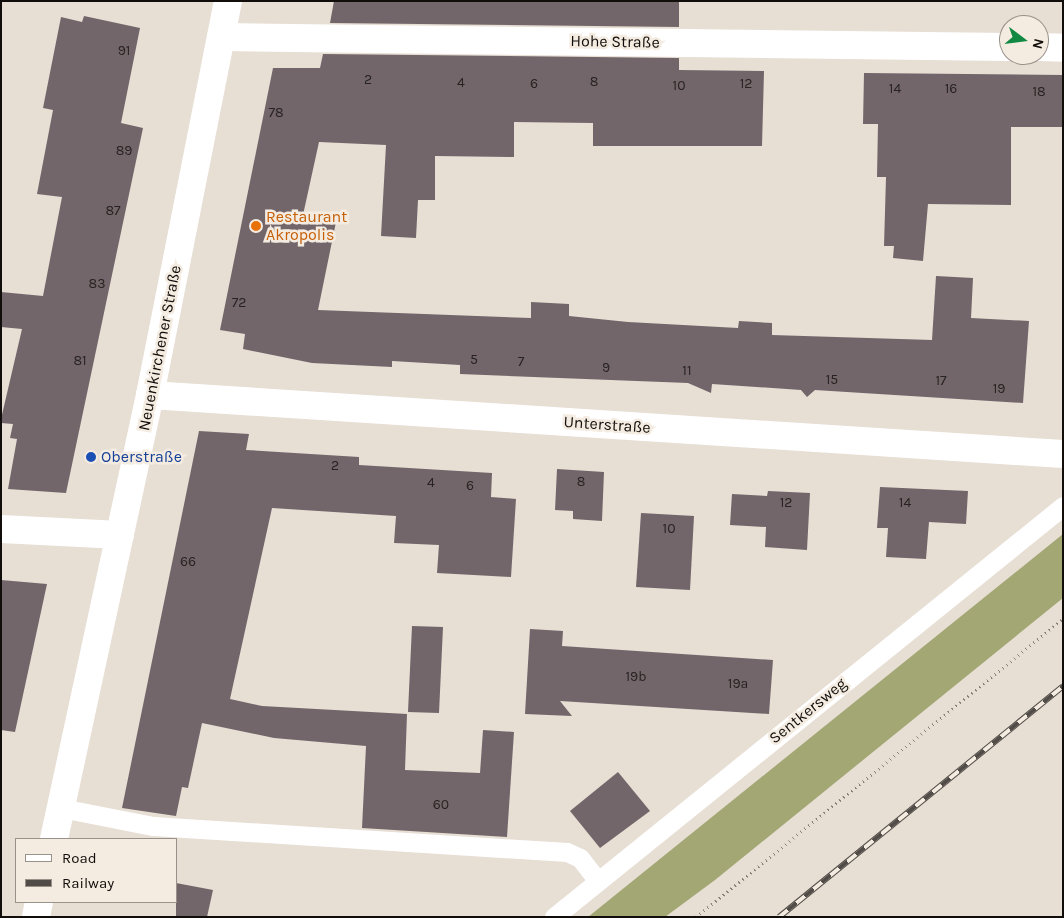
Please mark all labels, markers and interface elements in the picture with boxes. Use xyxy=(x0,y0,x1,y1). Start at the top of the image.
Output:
north arrow xyxy=(999,15,1049,65)
street label: Hohe Straße xyxy=(570,32,660,52)
text: N xyxy=(1028,37,1048,51)
house number: 91 xyxy=(118,43,130,59)
house number: 2 xyxy=(364,72,372,88)
house number: 8 xyxy=(590,74,598,90)
house number: 4 xyxy=(457,75,465,91)
house number: 6 xyxy=(530,76,538,92)
house number: 12 xyxy=(740,76,752,92)
house number: 10 xyxy=(673,78,685,94)
house number: 14 xyxy=(889,81,901,97)
house number: 16 xyxy=(945,81,957,97)
house number: 18 xyxy=(1032,84,1046,100)
house number: 78 xyxy=(268,105,284,121)
house number: 89 xyxy=(116,143,132,159)
house number: 87 xyxy=(105,203,121,219)
place label: Restaurant Akropolis xyxy=(266,207,347,245)
marker: Restaurant Akropolis xyxy=(250,220,262,232)
street label: Neuenkirchener Straße xyxy=(135,264,185,432)
house number: 83 xyxy=(89,276,105,292)
house number: 72 xyxy=(232,295,246,311)
house number: 5 xyxy=(470,352,478,368)
house number: 81 xyxy=(73,353,87,369)
house number: 7 xyxy=(518,354,524,370)
house number: 9 xyxy=(602,360,610,376)
house number: 11 xyxy=(682,363,692,379)
house number: 15 xyxy=(826,372,838,388)
house number: 17 xyxy=(935,373,947,389)
house number: 19 xyxy=(993,381,1005,397)
street label: Unterstraße xyxy=(563,412,651,438)
place label: Oberstraße xyxy=(101,447,182,467)
marker: Oberstraße xyxy=(85,451,97,463)
house number: 2 xyxy=(331,458,339,474)
house number: 8 xyxy=(577,474,585,490)
house number: 4 xyxy=(427,475,435,491)
house number: 6 xyxy=(466,478,474,494)
house number: 12 xyxy=(780,495,792,511)
house number: 14 xyxy=(899,495,911,511)
house number: 10 xyxy=(663,521,675,537)
house number: 66 xyxy=(180,554,196,570)
house number: 19b xyxy=(625,669,647,685)
street label: Sentkersweg xyxy=(766,674,850,748)
house number: 19a xyxy=(728,676,748,692)
house number: 60 xyxy=(433,797,449,813)
legend xyxy=(15,838,178,903)
text: Road xyxy=(62,849,97,867)
text: Railway xyxy=(62,874,114,892)

